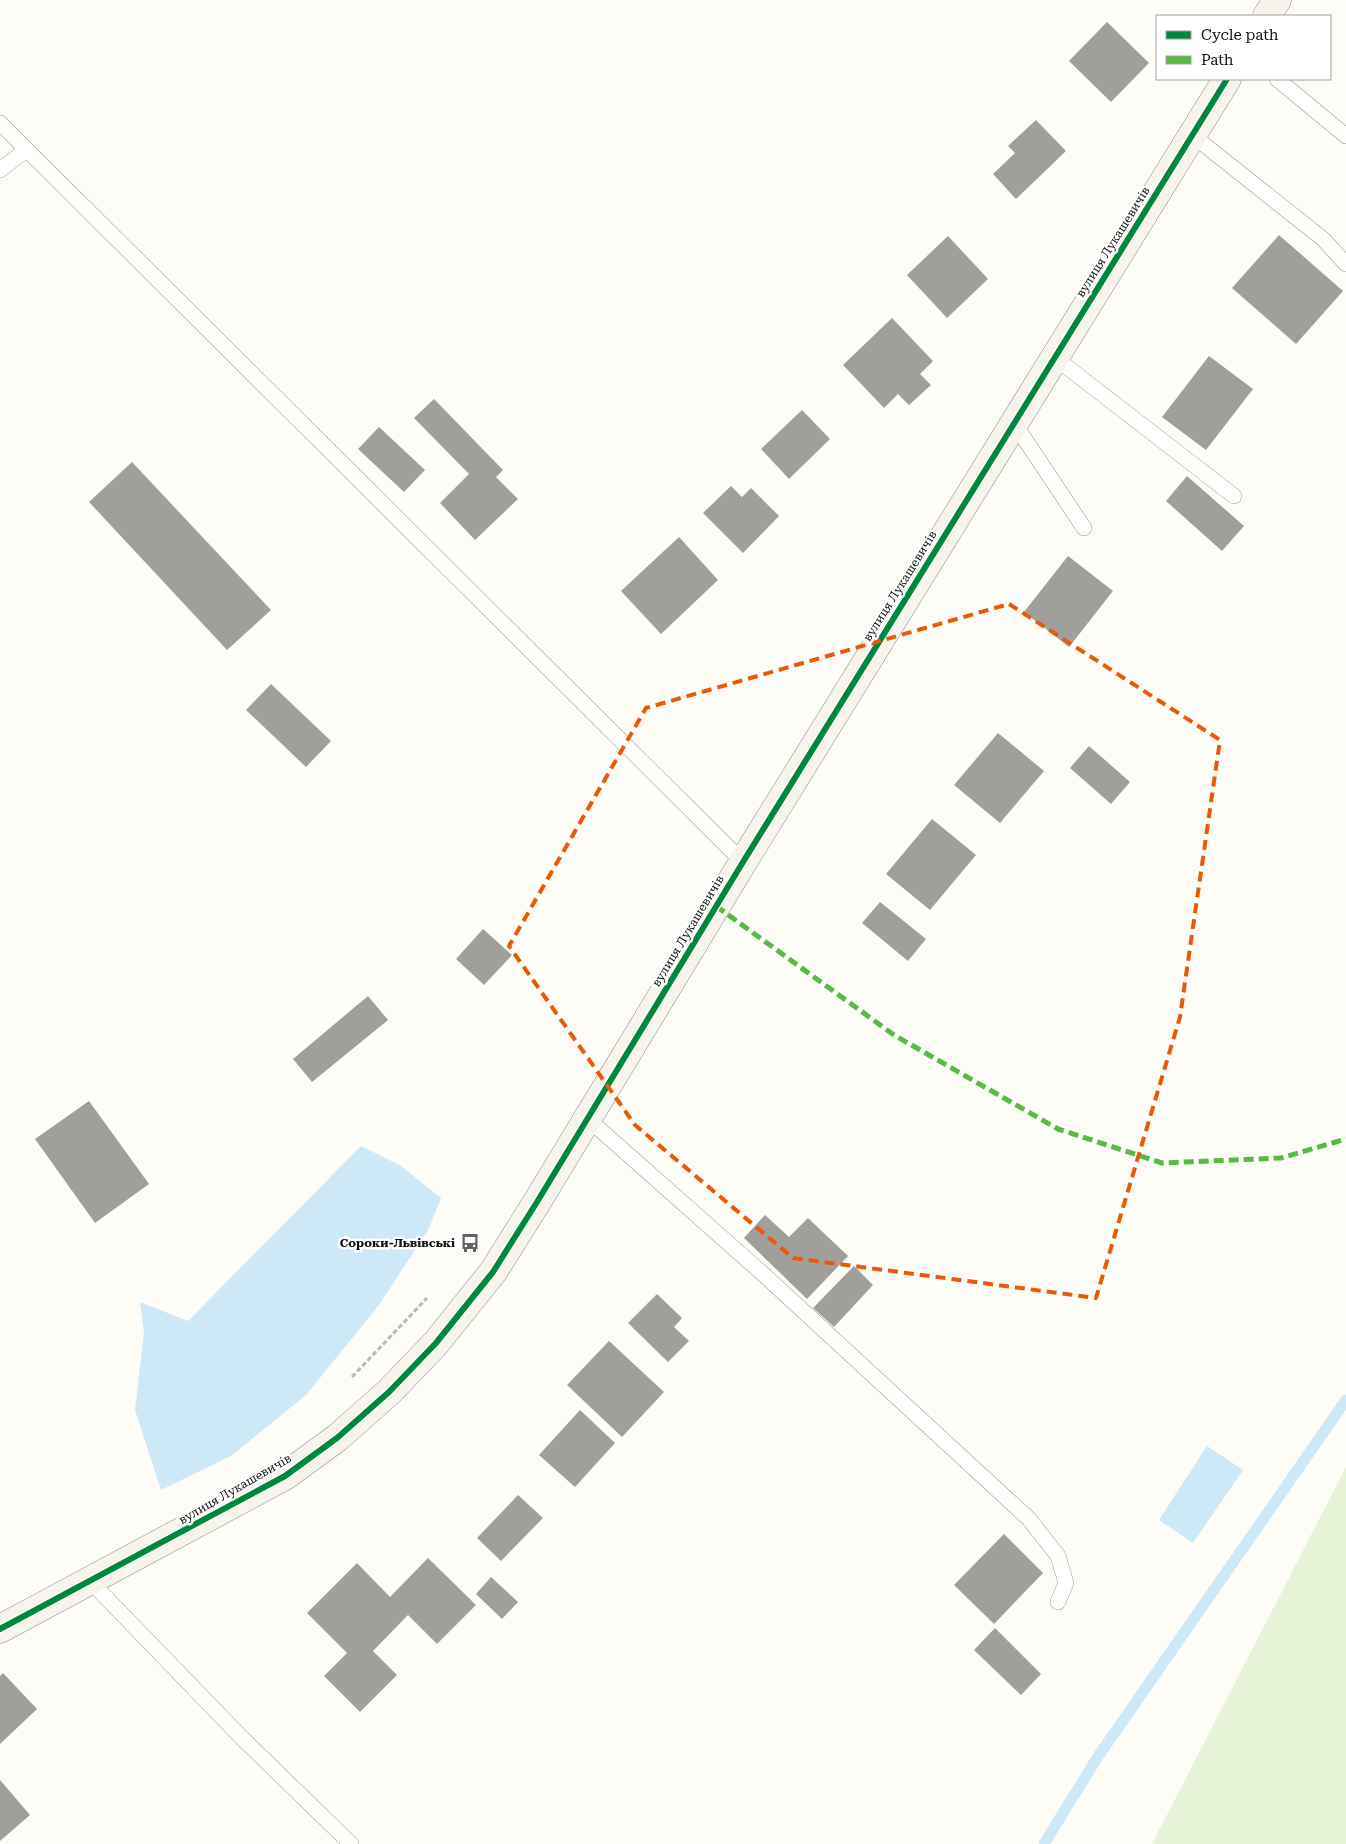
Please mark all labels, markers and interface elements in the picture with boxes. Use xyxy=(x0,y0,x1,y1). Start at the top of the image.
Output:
legend xyxy=(1156,15,1331,80)
text: Cycle path xyxy=(1201,26,1279,44)
text: Path xyxy=(1201,51,1234,69)
street label: вулиця Лукашевичів xyxy=(1073,184,1153,300)
street label: вулиця Лукашевичів xyxy=(860,528,940,644)
street label: вулиця Лукашевичів xyxy=(649,873,727,989)
bus stop icon: Сороки-Львівські xyxy=(459,1232,481,1254)
place label: Сороки-Львівські xyxy=(340,1236,455,1250)
street label: вулиця Лукашевичів xyxy=(176,1451,294,1527)

